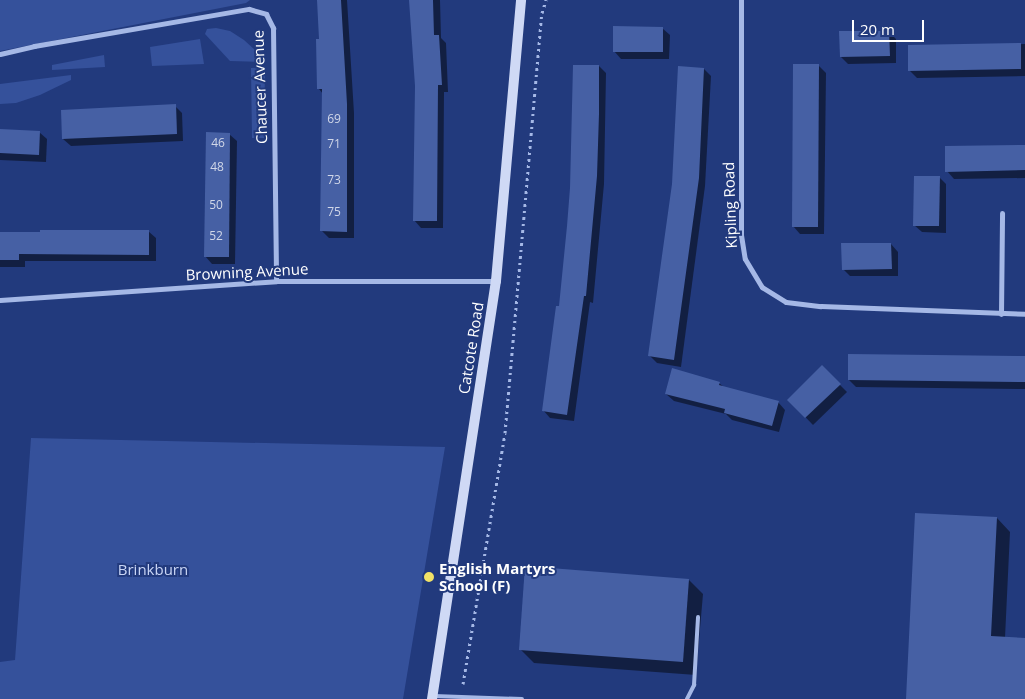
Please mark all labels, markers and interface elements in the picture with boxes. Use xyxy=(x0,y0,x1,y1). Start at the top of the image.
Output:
scale bar xyxy=(855,10,928,42)
text: 20 m xyxy=(860,19,895,39)
street label: Chaucer Avenue xyxy=(249,30,271,144)
house number: 69 xyxy=(327,112,341,126)
house number: 46 xyxy=(211,136,225,150)
house number: 71 xyxy=(327,137,341,151)
house number: 48 xyxy=(210,160,224,174)
street label: Kipling Road xyxy=(719,161,741,249)
house number: 73 xyxy=(327,173,341,187)
house number: 50 xyxy=(209,198,223,212)
house number: 75 xyxy=(327,205,341,219)
house number: 52 xyxy=(209,229,223,243)
street label: Browning Avenue xyxy=(185,260,309,284)
street label: Catcote Road xyxy=(455,301,487,395)
place label: English Martyrs School (F) xyxy=(439,559,555,594)
park label: Brinkburn xyxy=(118,561,188,579)
marker: English Martyrs School (F) xyxy=(423,571,435,583)

